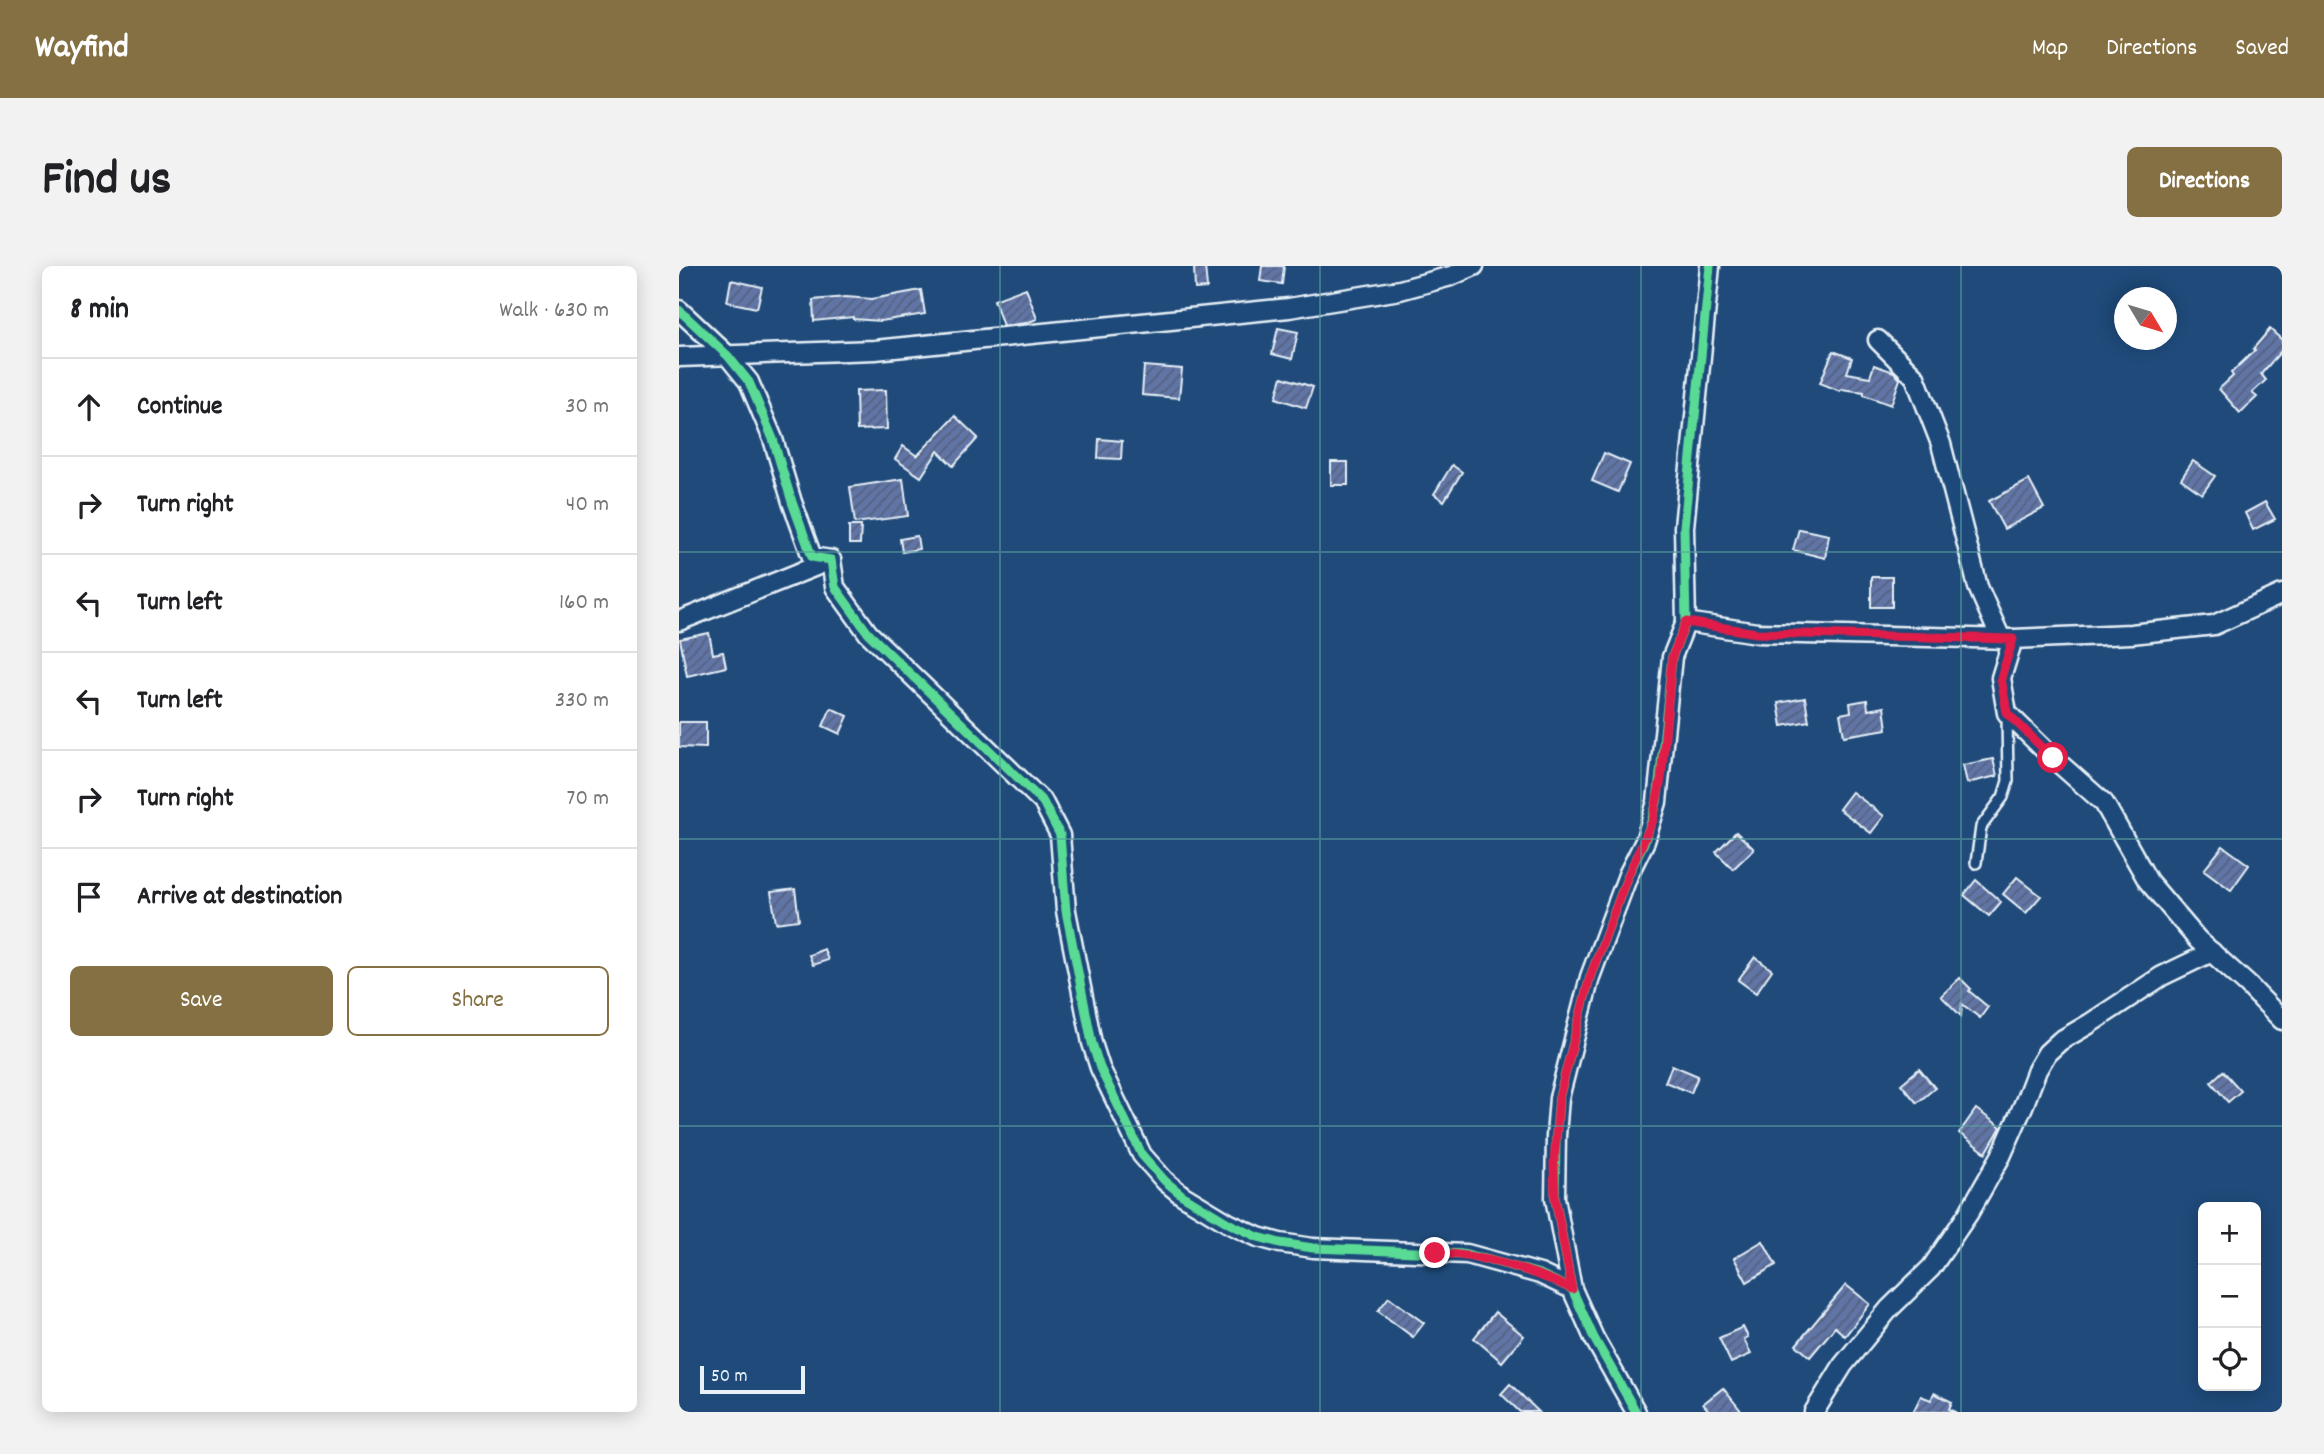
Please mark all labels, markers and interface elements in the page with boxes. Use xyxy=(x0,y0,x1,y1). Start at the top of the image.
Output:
text: Wayfind xyxy=(35,26,129,73)
text: Map xyxy=(2032,32,2068,66)
text: Directions xyxy=(2106,32,2197,66)
text: Saved xyxy=(2235,32,2289,66)
text: Find us xyxy=(42,147,171,217)
button: Directions xyxy=(2127,147,2282,217)
north arrow xyxy=(2114,287,2177,350)
text: 8 min xyxy=(70,290,129,333)
text: Walk · 630 m xyxy=(499,295,609,328)
icon: ahead xyxy=(70,388,108,426)
text: Continue xyxy=(137,389,222,426)
text: 30 m xyxy=(565,391,609,424)
icon: right xyxy=(70,486,108,524)
text: Turn right xyxy=(137,487,234,524)
text: 40 m xyxy=(566,489,609,522)
icon: left xyxy=(70,584,108,622)
text: Turn left xyxy=(137,585,223,622)
text: 160 m xyxy=(559,587,609,620)
icon: left xyxy=(70,682,108,720)
text: Turn left xyxy=(137,683,223,720)
text: 330 m xyxy=(555,685,609,718)
route start xyxy=(2037,742,2068,773)
icon: right xyxy=(70,780,108,818)
text: Turn right xyxy=(137,781,234,818)
text: 70 m xyxy=(567,783,609,816)
icon: arrive xyxy=(70,878,108,916)
text: Arrive at destination xyxy=(137,879,342,916)
button: Save xyxy=(70,966,333,1036)
button: Share xyxy=(347,966,609,1036)
map controls xyxy=(2198,1202,2261,1391)
button: + xyxy=(2198,1202,2261,1265)
route end xyxy=(1419,1237,1450,1268)
button: − xyxy=(2198,1265,2261,1328)
button: locate xyxy=(2198,1328,2261,1391)
scale bar xyxy=(700,1363,805,1395)
text: 50 m xyxy=(711,1364,748,1391)

